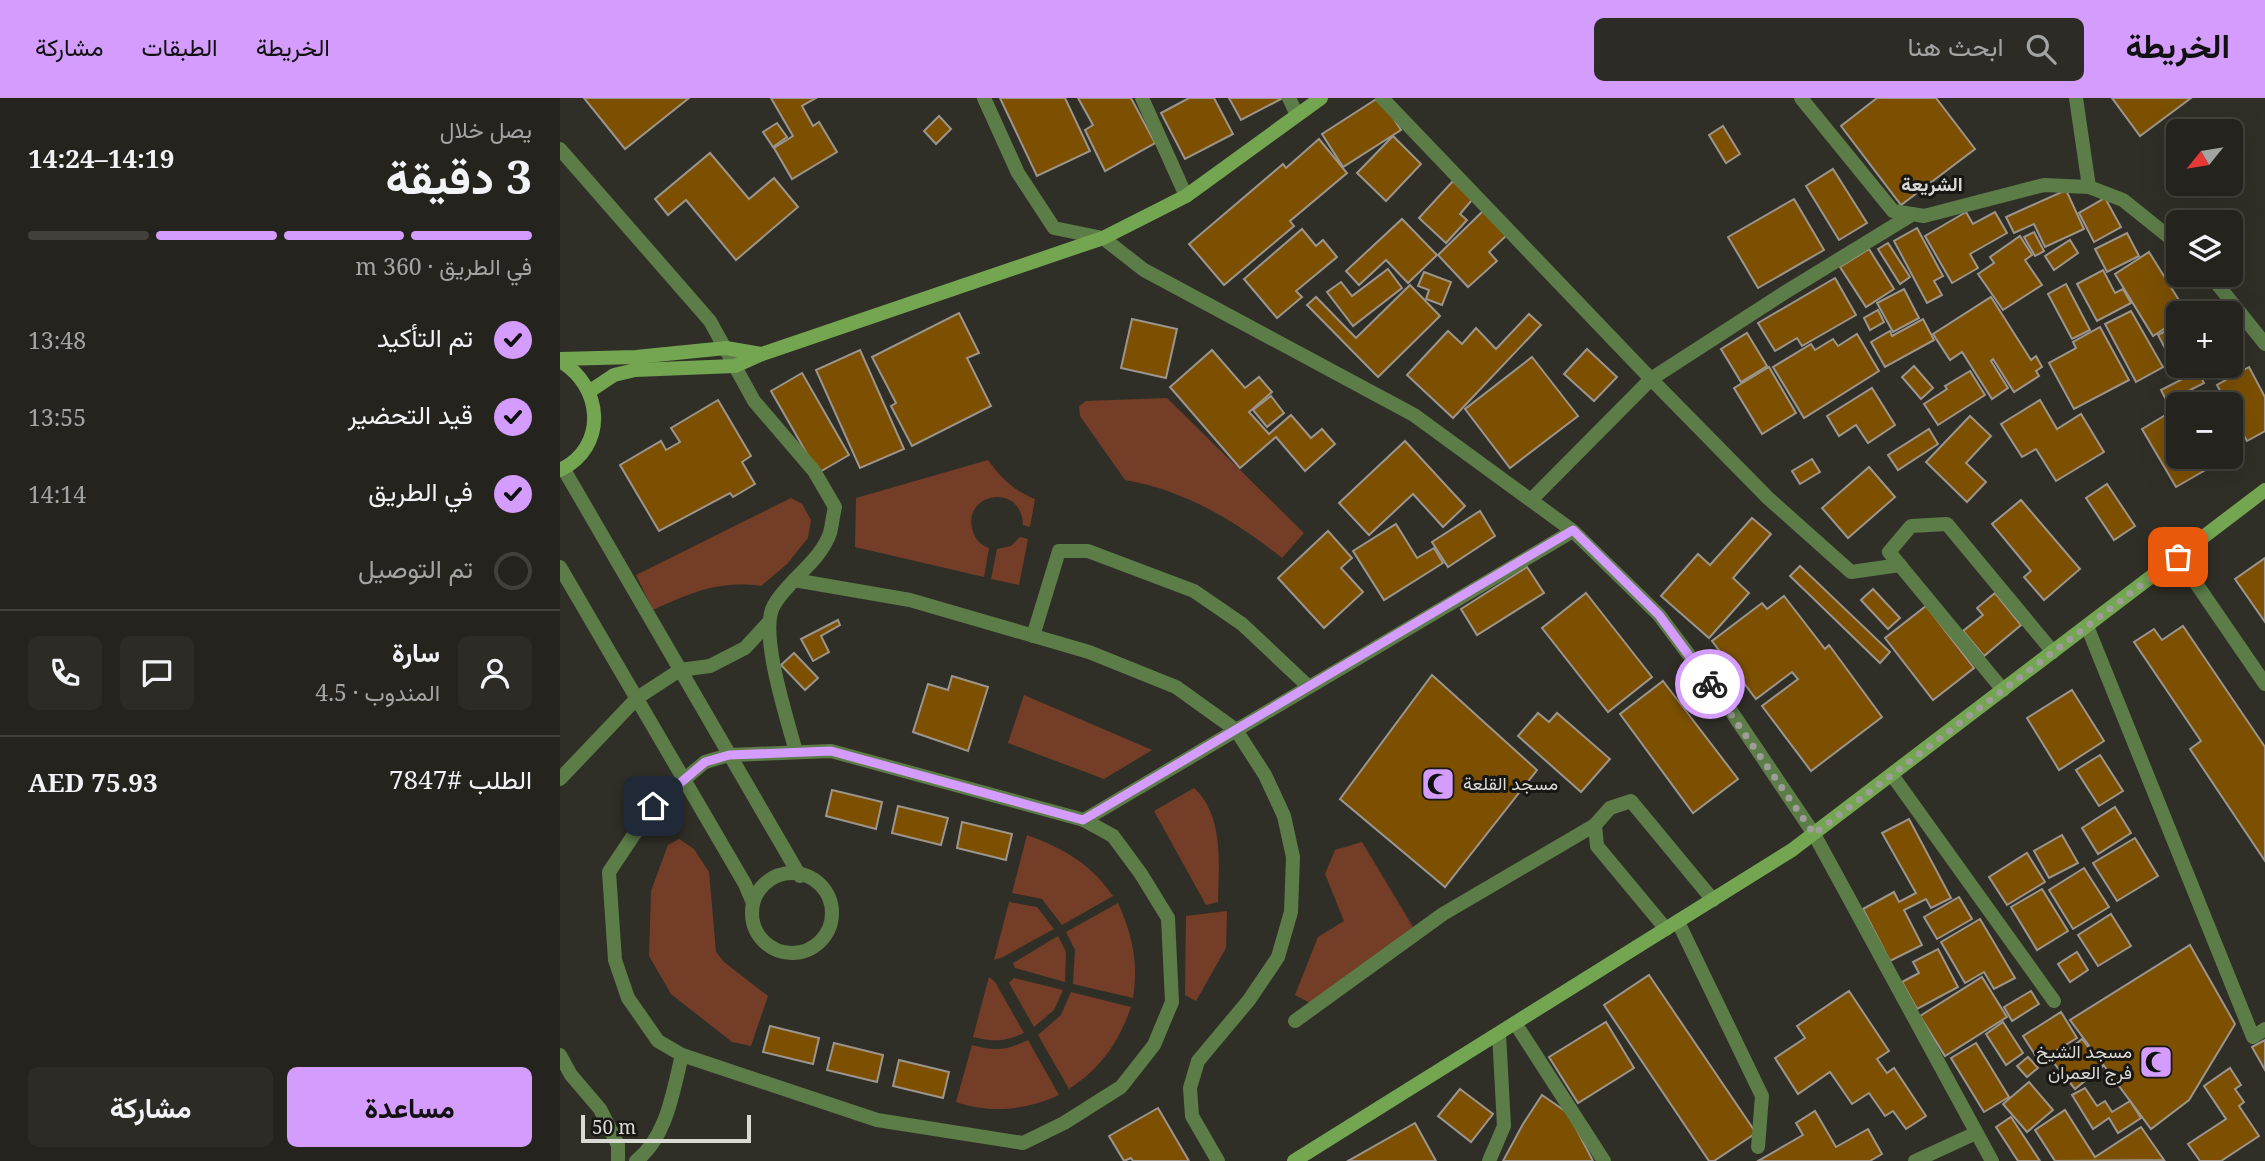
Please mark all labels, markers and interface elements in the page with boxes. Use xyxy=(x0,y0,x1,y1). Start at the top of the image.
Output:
search box xyxy=(1594,18,2084,81)
text: الخريطة xyxy=(2126,23,2230,68)
text: ابحث هنا xyxy=(1908,28,2004,64)
text: مشاركة xyxy=(35,30,103,63)
text: الطبقات xyxy=(141,30,218,63)
text: الخريطة xyxy=(256,30,330,63)
icon: search xyxy=(2022,30,2060,68)
text: يصل خلال xyxy=(440,113,532,145)
north arrow xyxy=(2166,119,2244,196)
map controls xyxy=(2166,119,2243,469)
text: 14:19–14:24 xyxy=(28,140,174,176)
text: 3 دقيقة xyxy=(386,145,532,207)
district label: الشريعة xyxy=(1901,171,1963,197)
button: layers xyxy=(2166,210,2243,287)
text: في الطريق · 360 m xyxy=(355,250,532,282)
button: + xyxy=(2166,301,2243,378)
text: تم التأكيد xyxy=(377,319,473,355)
icon: check xyxy=(494,321,532,359)
text: 13:48 xyxy=(28,324,86,356)
button: − xyxy=(2166,392,2243,469)
text: قيد التحضير xyxy=(348,396,473,432)
icon: check xyxy=(494,398,532,436)
text: 13:55 xyxy=(28,401,86,433)
text: في الطريق xyxy=(368,473,473,509)
icon: check xyxy=(494,475,532,513)
text: 14:14 xyxy=(28,478,86,510)
pin xyxy=(2148,527,2208,587)
icon: bag xyxy=(2159,538,2197,576)
text: تم التوصيل xyxy=(358,550,473,586)
text: سارة xyxy=(392,634,440,670)
button: phone xyxy=(28,636,102,710)
button: chat xyxy=(120,636,194,710)
button: person xyxy=(458,636,532,710)
courier xyxy=(1675,649,1745,719)
icon: bike xyxy=(1691,665,1729,703)
text: المندوب · 4.5 xyxy=(315,676,440,708)
text: الطلب #7847 xyxy=(389,761,532,797)
text: AED 75.93 xyxy=(28,764,158,800)
mosque icon: مسجد القلعة xyxy=(1419,765,1457,803)
place label: مسجد القلعة xyxy=(1463,771,1558,795)
pin xyxy=(623,776,683,836)
icon: home xyxy=(634,787,672,825)
place label: مسجد الشيخ فرج العمران xyxy=(2036,1039,2132,1085)
mosque icon: مسجد الشيخ فرج العمران xyxy=(2137,1043,2175,1081)
button: مشاركة xyxy=(28,1067,273,1147)
button: مساعدة xyxy=(287,1067,532,1147)
scale bar xyxy=(581,1112,751,1144)
text: 50 m xyxy=(592,1114,636,1140)

